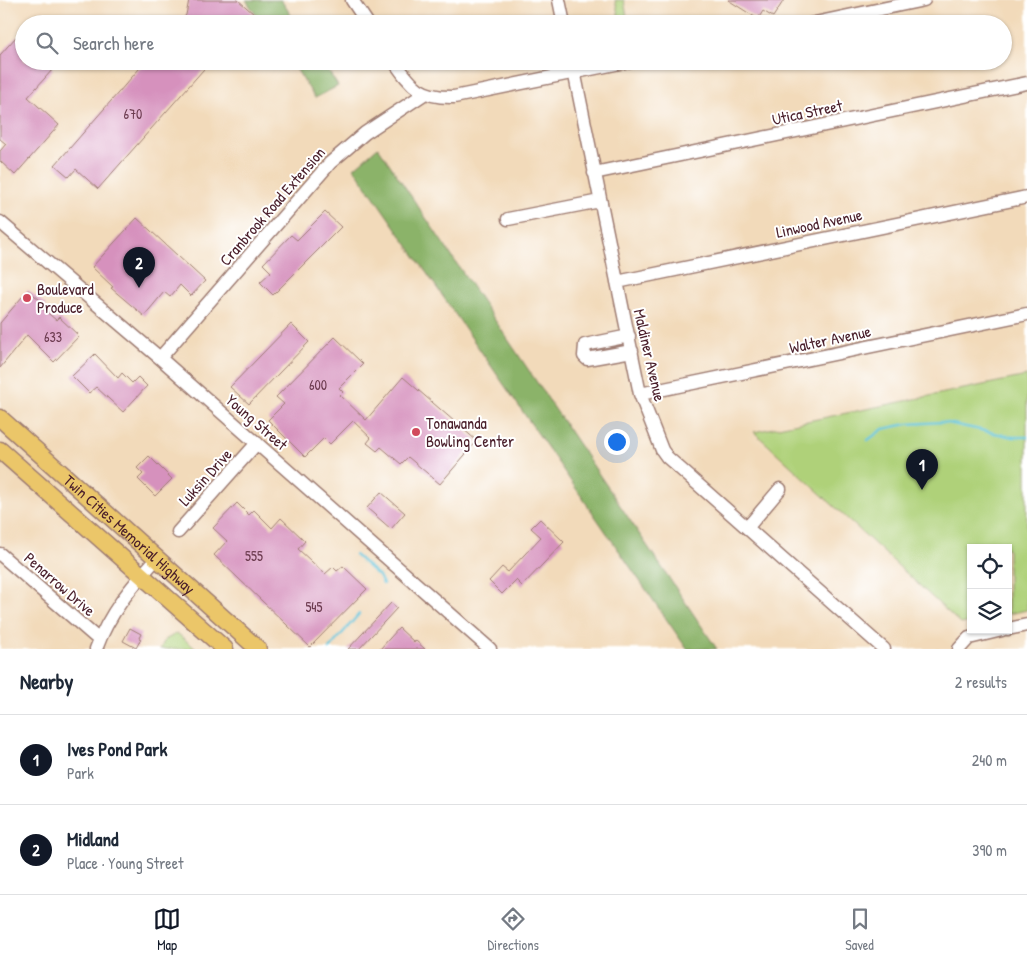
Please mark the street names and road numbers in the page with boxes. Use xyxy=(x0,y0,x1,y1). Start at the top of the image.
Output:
street label: Utica Street xyxy=(770,94,845,130)
street label: Cranbrook Road Extension xyxy=(214,142,330,270)
street label: Linwood Avenue xyxy=(774,203,865,243)
street label: Maldiner Avenue xyxy=(629,307,671,404)
street label: Walter Avenue xyxy=(787,320,873,358)
street label: Young Street xyxy=(221,389,293,455)
street label: Luksin Drive xyxy=(173,443,237,510)
street label: Twin Cities Memorial Highway xyxy=(59,469,200,599)
street label: Penarrow Drive xyxy=(20,547,101,621)

